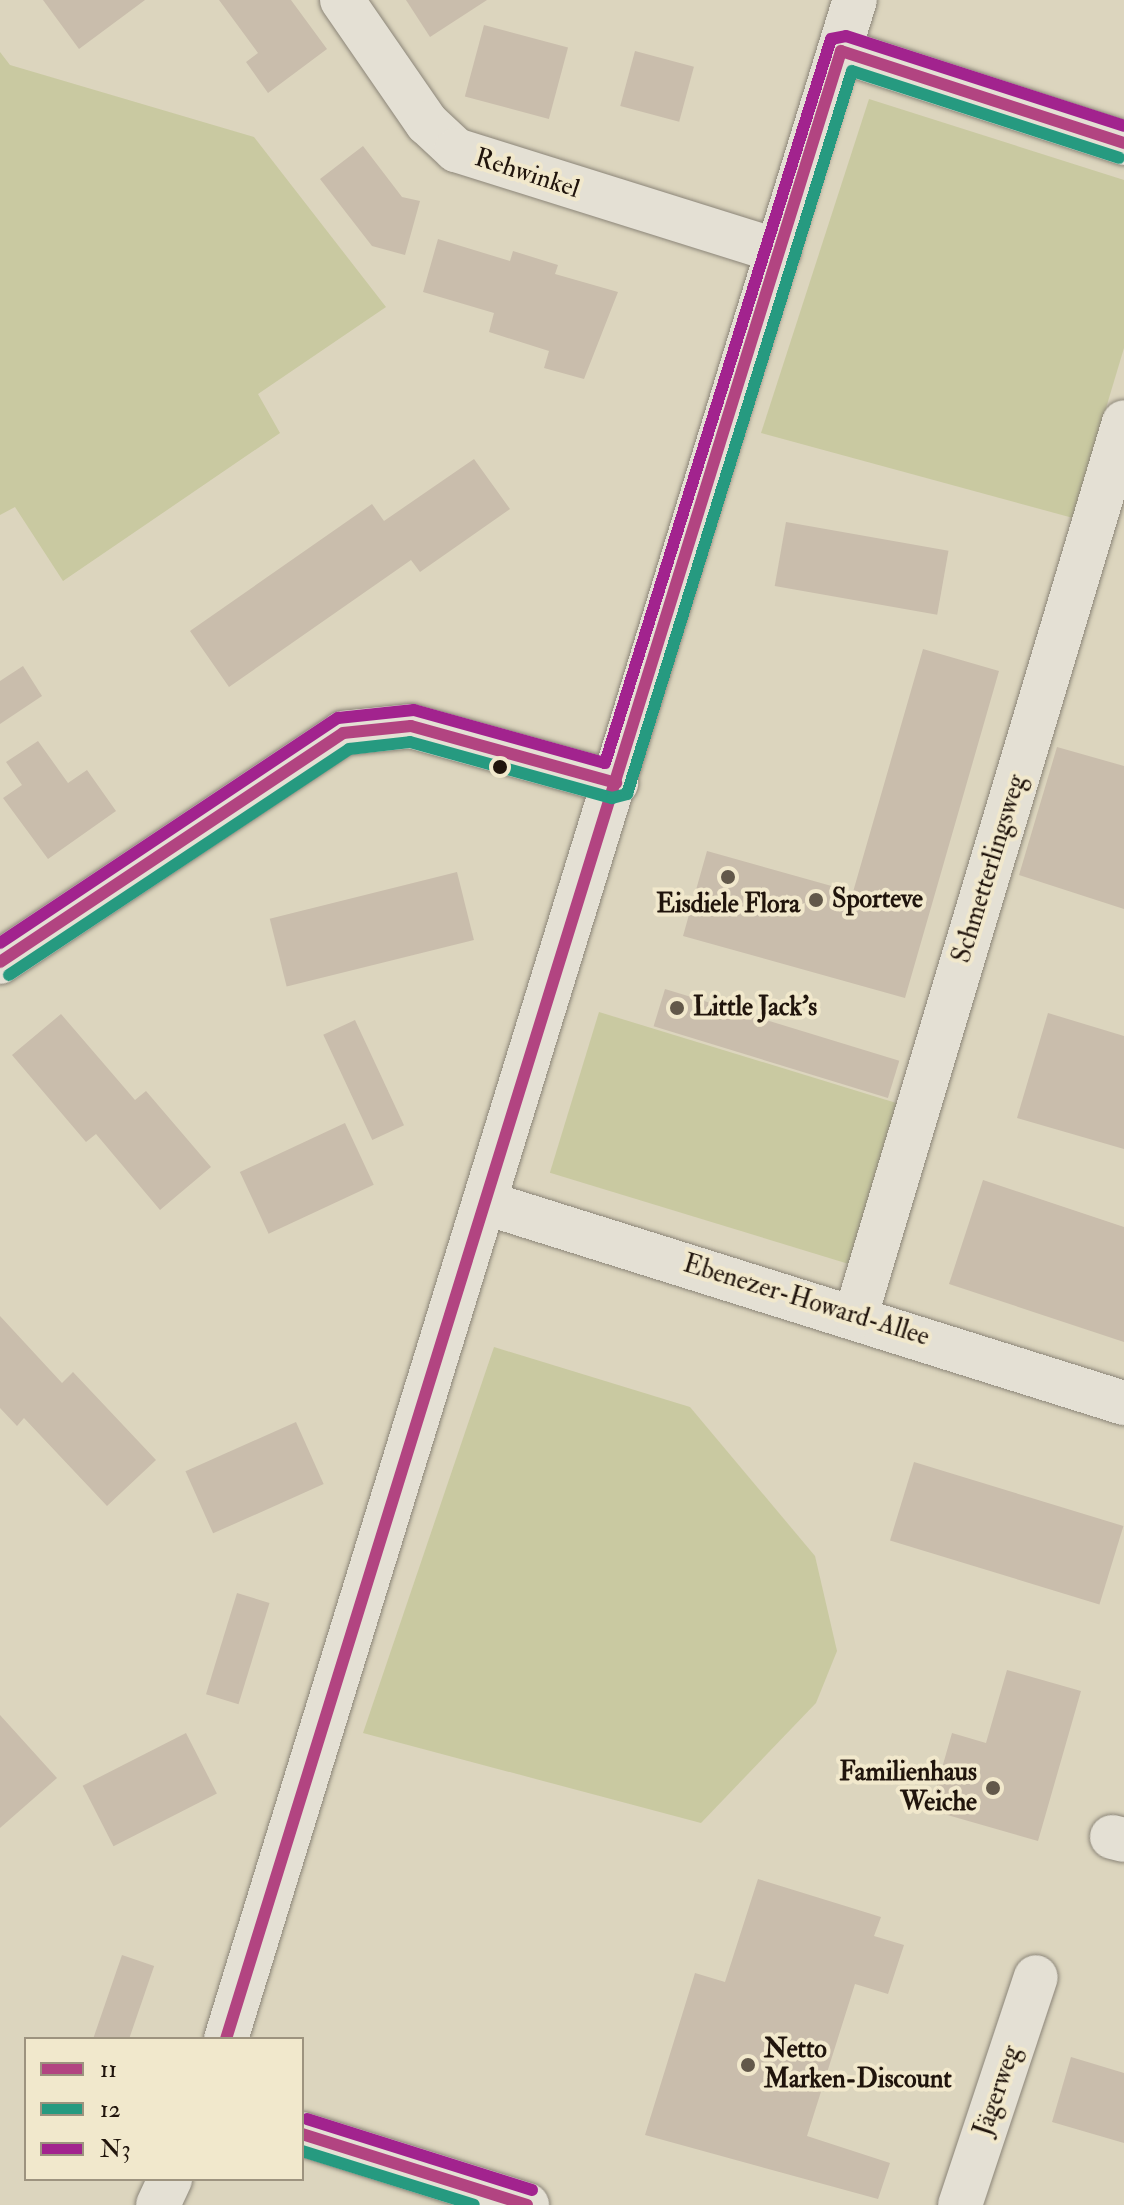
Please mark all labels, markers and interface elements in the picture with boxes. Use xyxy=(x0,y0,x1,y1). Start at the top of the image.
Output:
street label: Rehwinkel xyxy=(471,142,583,206)
unlabelled marker xyxy=(492,759,508,775)
street label: Schmetterlingsweg xyxy=(947,771,1033,967)
marker: Eisdiele Flora xyxy=(719,868,737,886)
place label: Sporteve xyxy=(832,884,923,916)
place label: Eisdiele Flora xyxy=(656,889,800,921)
marker: Sporteve xyxy=(807,891,825,909)
place label: Little Jack's xyxy=(693,992,817,1024)
marker: Little Jack's xyxy=(668,999,686,1017)
street label: Ebenezer-Howard-Allee xyxy=(679,1249,933,1353)
place label: Familienhaus Weiche xyxy=(839,1757,977,1818)
marker: Familienhaus Weiche xyxy=(984,1779,1002,1797)
place label: Netto Marken-Discount xyxy=(764,2034,952,2096)
legend xyxy=(24,2037,304,2181)
street label: Jägerweg xyxy=(968,2042,1028,2140)
text: 11 xyxy=(100,2054,117,2085)
marker: Netto Marken-Discount xyxy=(739,2056,757,2074)
text: 12 xyxy=(100,2094,121,2125)
text: N3 xyxy=(100,2134,131,2165)

